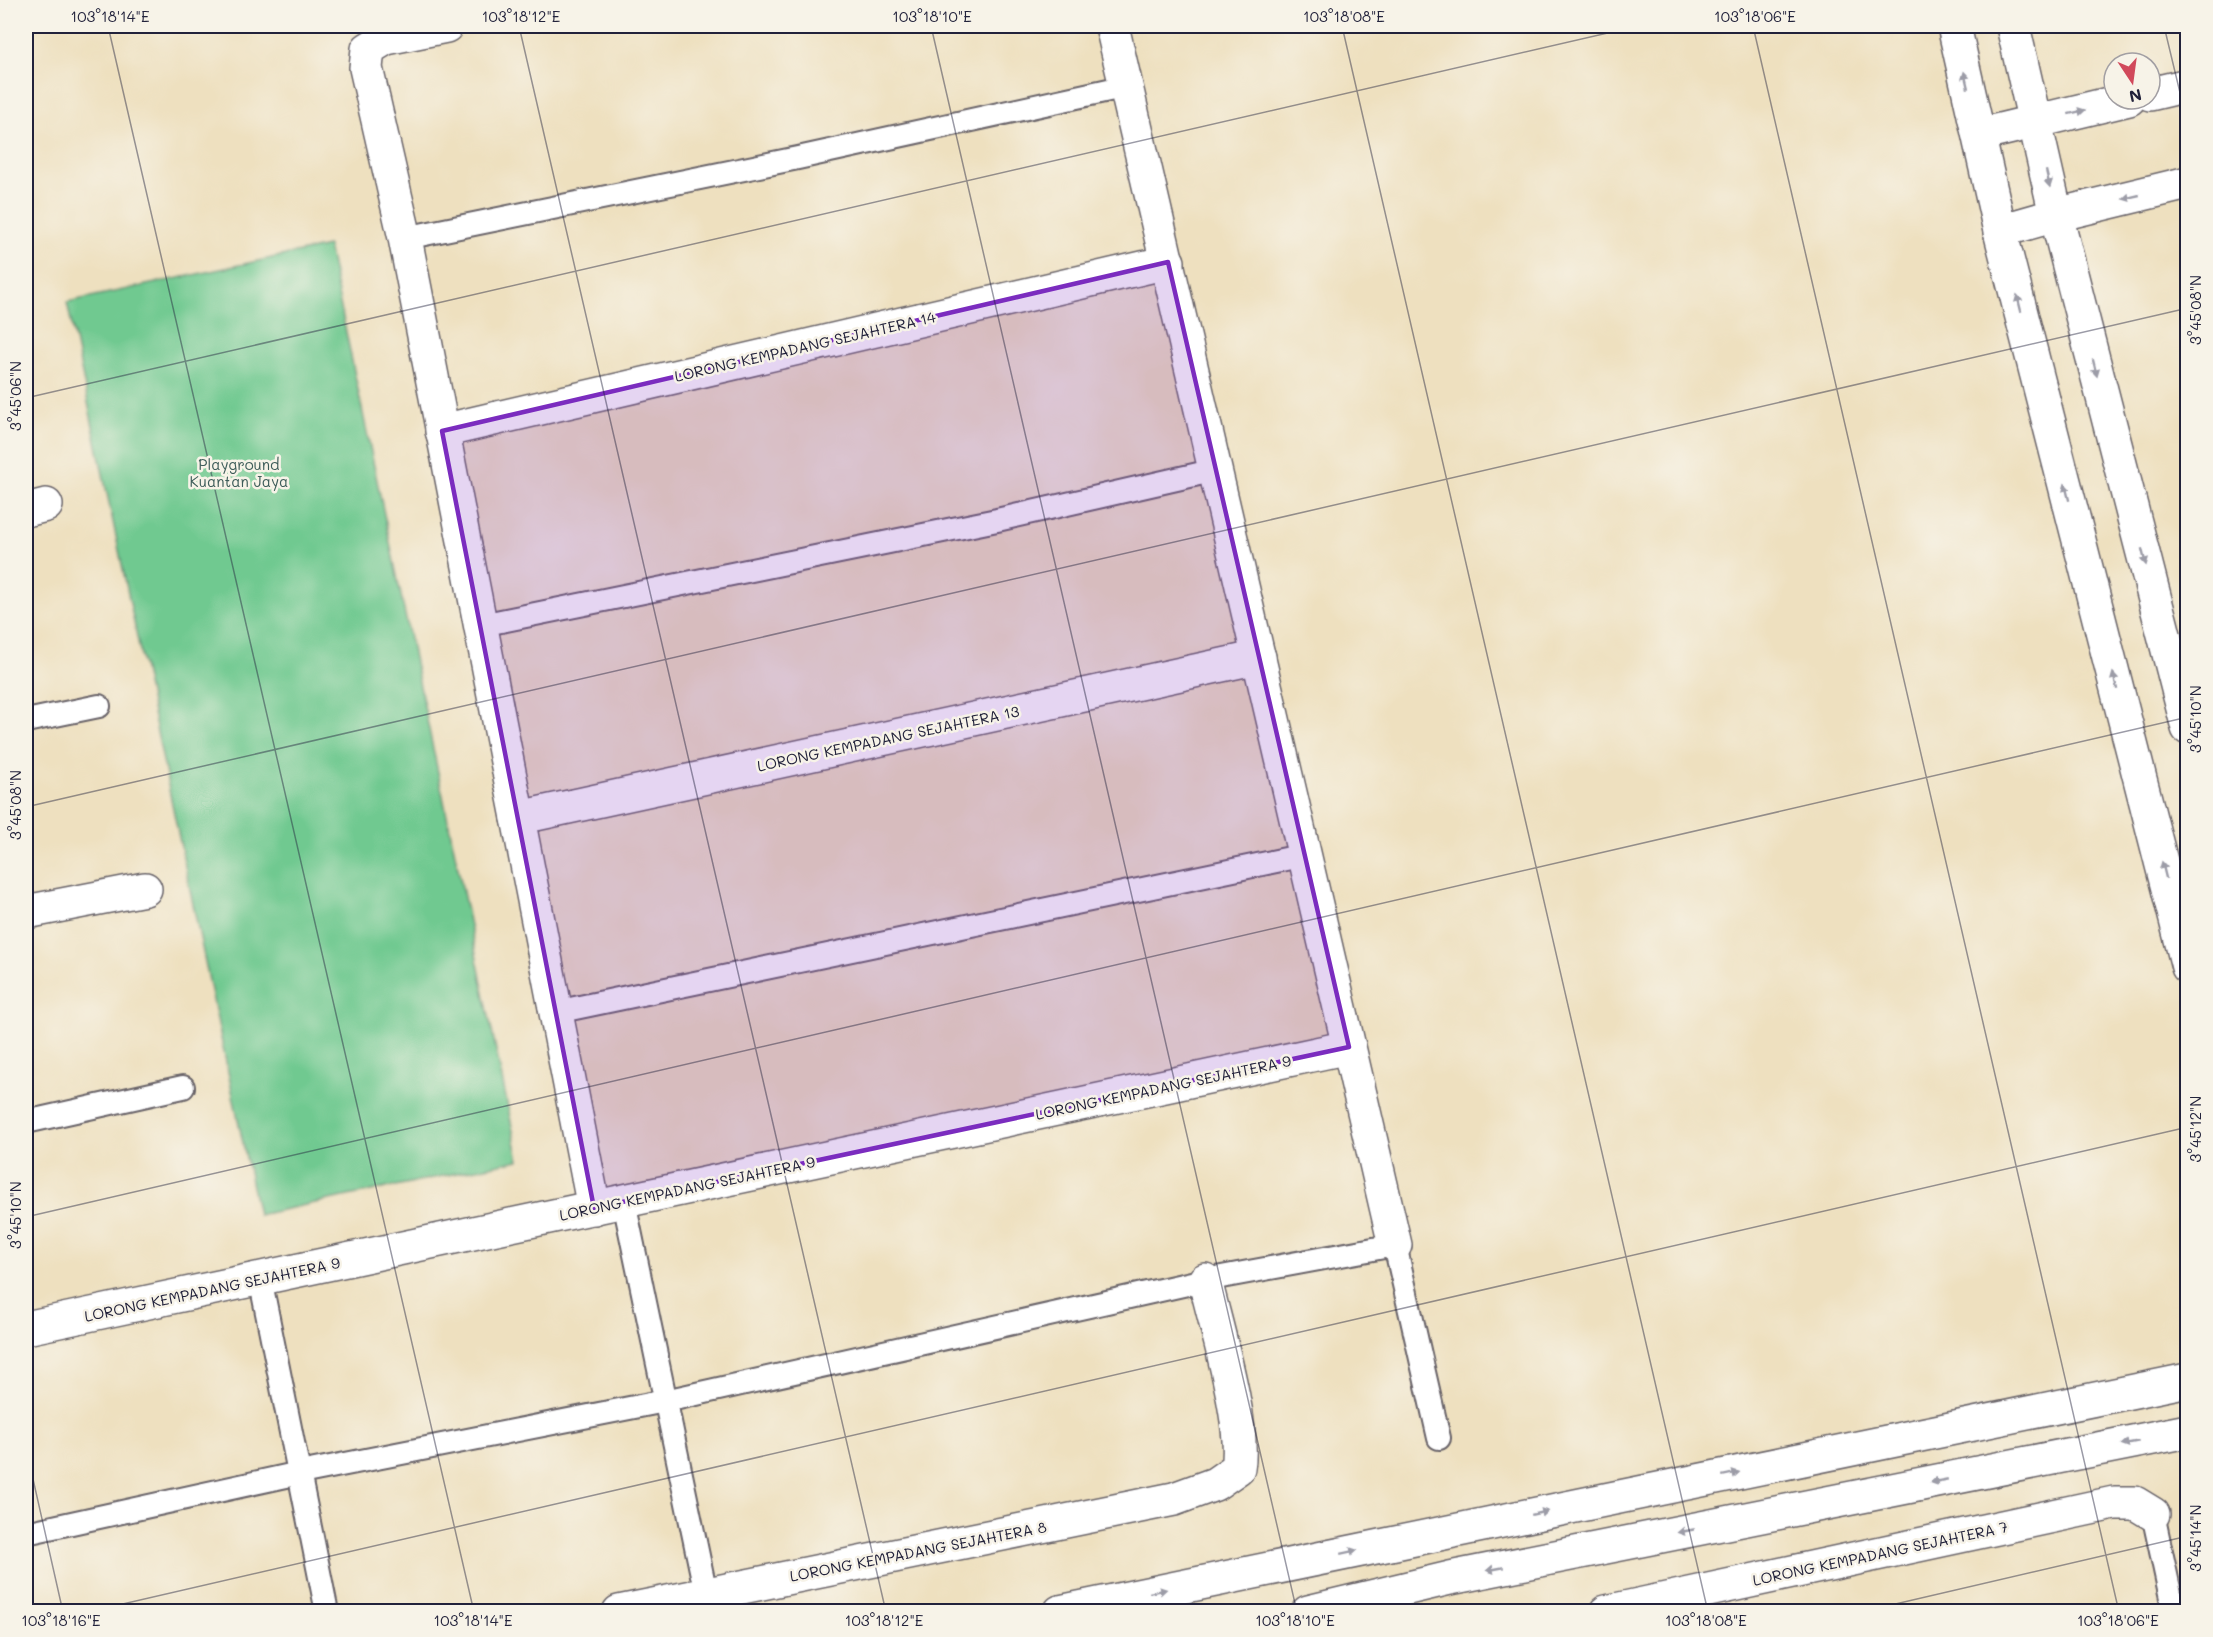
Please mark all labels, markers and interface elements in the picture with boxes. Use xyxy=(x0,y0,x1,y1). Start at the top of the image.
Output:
text: 103°18'14"E xyxy=(70,6,150,26)
text: 103°18'12"E xyxy=(482,6,561,26)
text: 103°18'10"E xyxy=(892,6,972,26)
text: 103°18'08"E xyxy=(1303,6,1385,26)
text: 103°18'06"E xyxy=(1714,6,1796,26)
north arrow xyxy=(2102,51,2162,111)
one-way arrow xyxy=(1961,71,1971,90)
text: N xyxy=(2127,85,2144,108)
one-way arrow xyxy=(2067,106,2086,116)
one-way arrow xyxy=(2043,170,2053,188)
one-way arrow xyxy=(2121,192,2140,202)
text: 3°45'08"N xyxy=(2185,275,2205,345)
one-way arrow xyxy=(2013,294,2023,312)
street label: LORONG KEMPADANG SEJAHTERA 14 xyxy=(672,306,938,386)
one-way arrow xyxy=(2091,359,2101,377)
text: 3°45'06"N xyxy=(5,361,25,431)
park label: Playground Kuantan Jaya xyxy=(190,454,288,491)
one-way arrow xyxy=(2062,483,2071,501)
one-way arrow xyxy=(2139,548,2149,566)
one-way arrow xyxy=(2110,671,2120,690)
text: 3°45'10"N xyxy=(2185,685,2205,753)
street label: LORONG KEMPADANG SEJAHTERA 13 xyxy=(755,700,1021,776)
text: 3°45'08"N xyxy=(5,770,25,840)
one-way arrow xyxy=(2158,860,2168,879)
street label: LORONG KEMPADANG SEJAHTERA 9 xyxy=(1033,1050,1293,1124)
text: 3°45'12"N xyxy=(2185,1096,2205,1162)
street label: LORONG KEMPADANG SEJAHTERA 9 xyxy=(557,1151,817,1225)
text: 3°45'10"N xyxy=(5,1181,25,1249)
street label: LORONG KEMPADANG SEJAHTERA 9 xyxy=(82,1252,342,1326)
one-way arrow xyxy=(2120,1439,2139,1448)
one-way arrow xyxy=(1722,1469,1741,1478)
one-way arrow xyxy=(1929,1477,1948,1486)
text: 3°45'14"N xyxy=(2185,1504,2205,1572)
one-way arrow xyxy=(1531,1508,1550,1517)
street label: LORONG KEMPADANG SEJAHTERA 8 xyxy=(788,1516,1048,1586)
street label: LORONG KEMPADANG SEJAHTERA 7 xyxy=(1751,1516,2009,1590)
one-way arrow xyxy=(1676,1527,1695,1536)
one-way arrow xyxy=(1340,1547,1359,1556)
one-way arrow xyxy=(1485,1565,1504,1574)
one-way arrow xyxy=(1149,1586,1168,1595)
text: 103°18'16"E xyxy=(21,1610,101,1630)
text: 103°18'14"E xyxy=(433,1610,513,1630)
text: 103°18'12"E xyxy=(845,1610,924,1630)
text: 103°18'10"E xyxy=(1255,1610,1335,1630)
text: 103°18'08"E xyxy=(1665,1610,1747,1630)
text: 103°18'06"E xyxy=(2077,1610,2159,1630)

